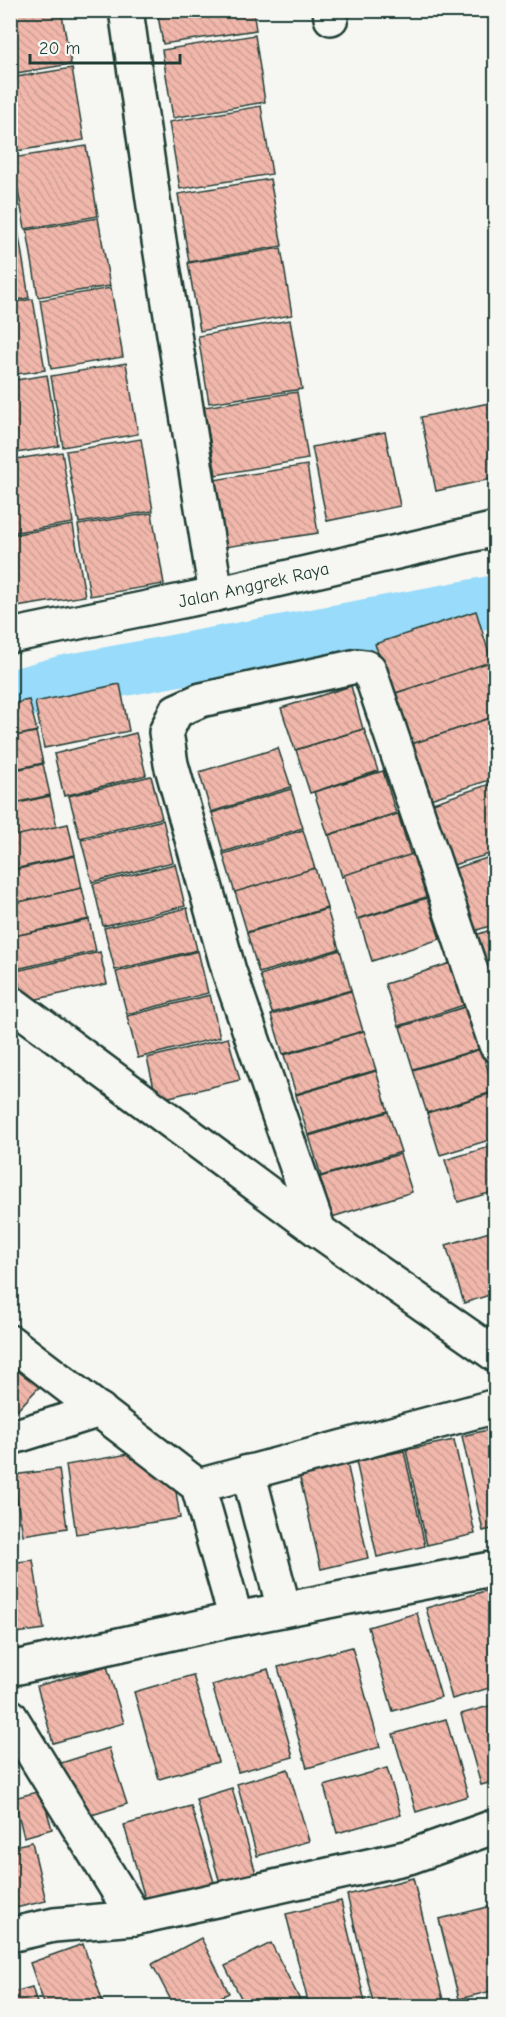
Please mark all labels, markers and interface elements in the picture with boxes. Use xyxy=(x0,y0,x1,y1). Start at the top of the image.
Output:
scale bar xyxy=(30,27,180,65)
text: 20 m xyxy=(39,38,80,59)
street label: Jalan Anggrek Raya xyxy=(177,558,331,612)

